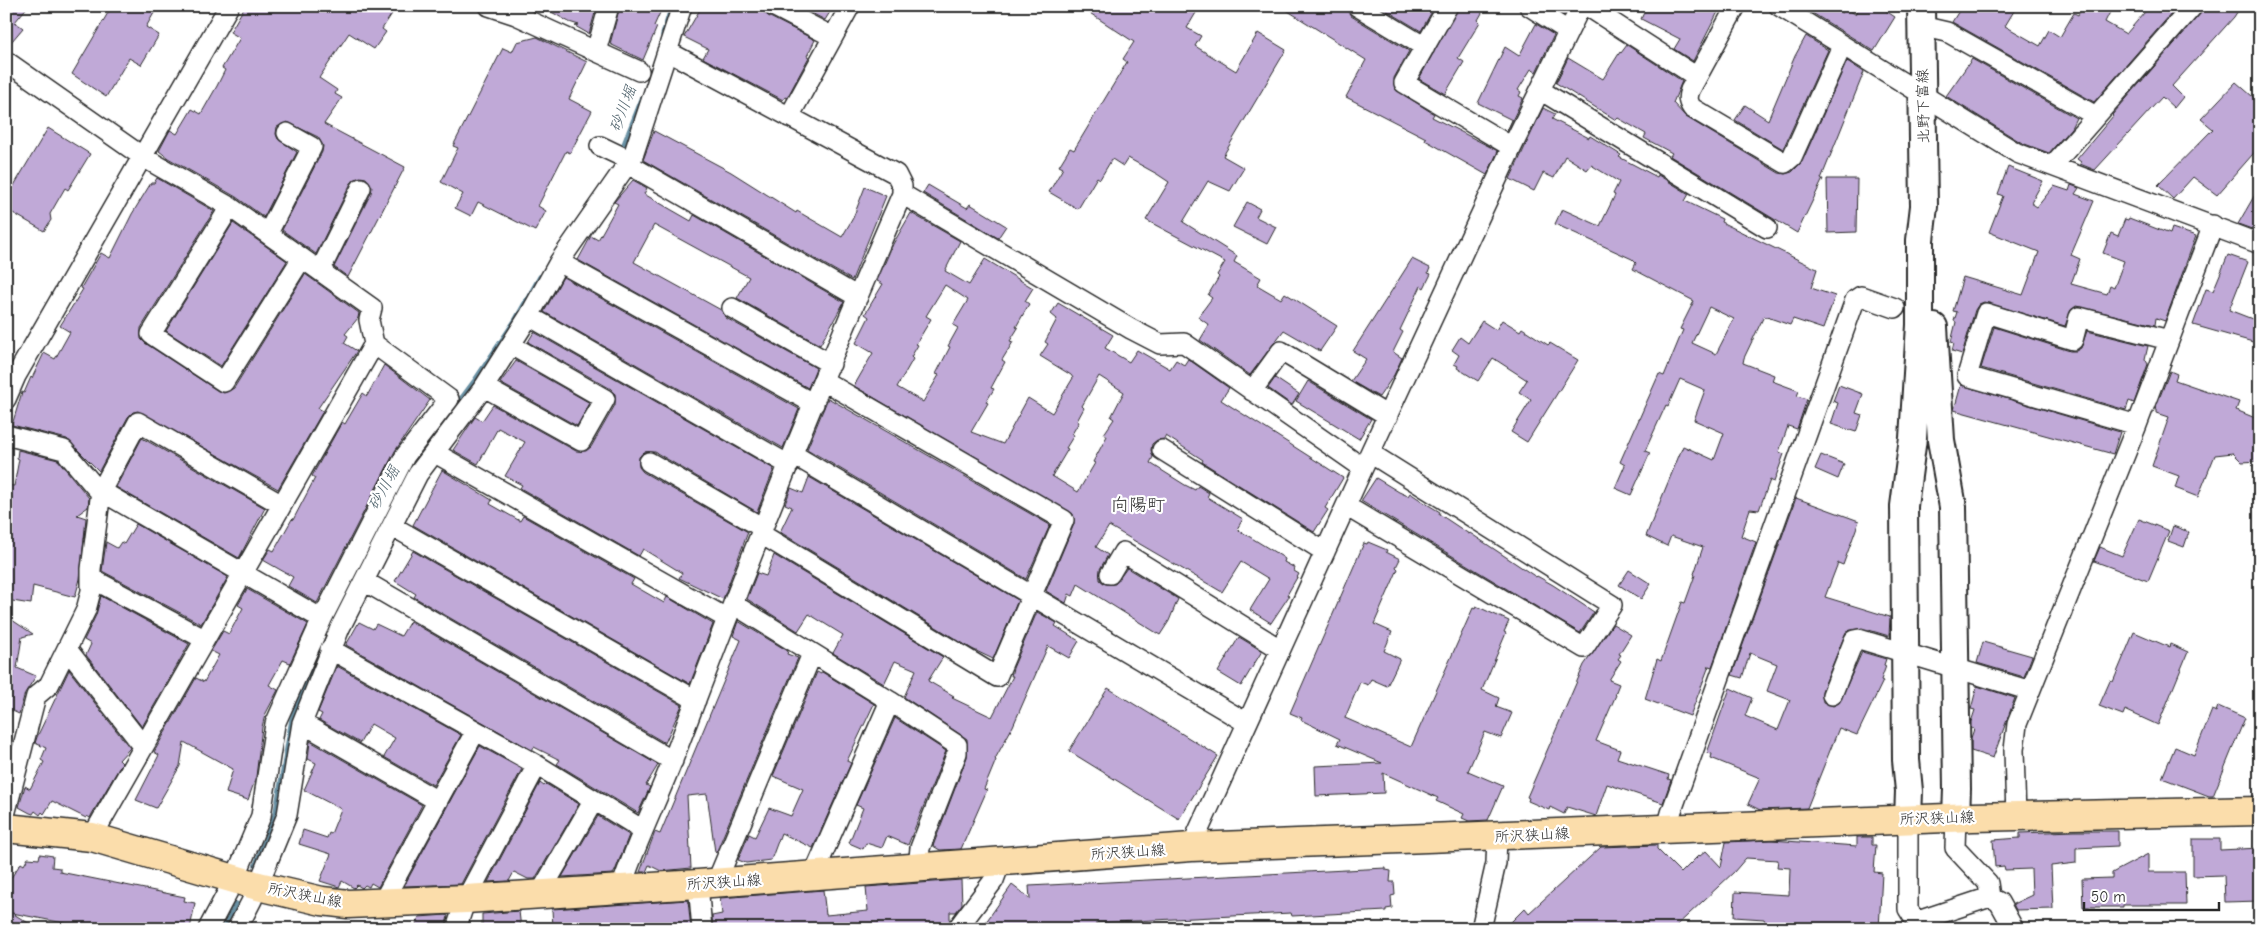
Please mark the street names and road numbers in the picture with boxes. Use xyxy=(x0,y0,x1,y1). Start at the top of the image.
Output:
street label: 北野下富線 xyxy=(1913,68,1933,144)
street label: 所沢狭山線 xyxy=(1899,808,1975,828)
street label: 所沢狭山線 xyxy=(1494,824,1570,846)
street label: 所沢狭山線 xyxy=(1090,840,1166,864)
street label: 所沢狭山線 xyxy=(686,870,762,894)
street label: 所沢狭山線 xyxy=(266,879,344,911)

